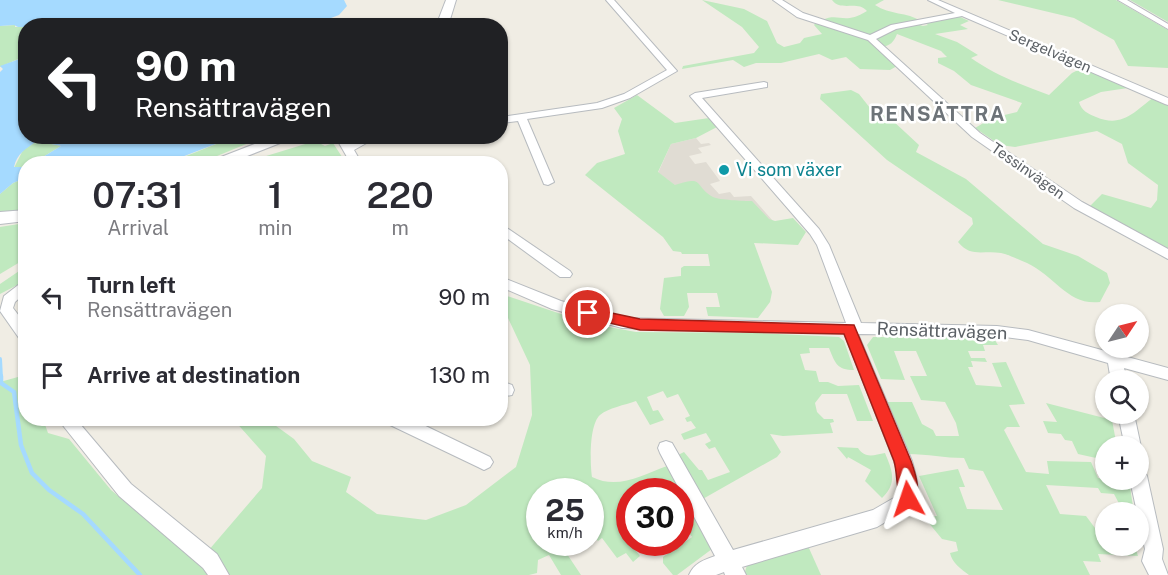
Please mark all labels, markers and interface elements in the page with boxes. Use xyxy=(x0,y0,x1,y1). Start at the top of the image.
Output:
street label: Sergelvägen xyxy=(1006,26,1094,76)
text: 90 m xyxy=(135,41,237,90)
icon: left xyxy=(36,42,114,120)
text: Rensättravägen xyxy=(135,91,331,123)
district label: RENSÄTTRA xyxy=(870,101,1006,126)
street label: Tessinvägen xyxy=(988,139,1068,202)
place label: Vi som växer xyxy=(736,159,842,180)
marker: Vi som växer xyxy=(717,163,731,177)
text: 07:31 xyxy=(92,174,184,216)
text: 1 xyxy=(268,174,283,216)
text: 220 xyxy=(367,174,434,216)
text: Arrival xyxy=(107,216,169,240)
text: min xyxy=(258,216,292,240)
text: m xyxy=(391,216,409,240)
text: Turn left xyxy=(87,272,176,298)
icon: left xyxy=(36,281,69,314)
text: 90 m xyxy=(439,284,490,310)
pin xyxy=(562,287,613,338)
icon: arrive xyxy=(571,296,604,329)
text: Rensättravägen xyxy=(87,298,232,322)
north arrow xyxy=(1095,304,1149,358)
map controls xyxy=(1095,304,1149,556)
street label: Rensättravägen xyxy=(876,318,1008,343)
icon: arrive xyxy=(36,359,69,392)
text: Arrive at destination xyxy=(87,362,300,388)
text: 130 m xyxy=(429,362,490,388)
button: search xyxy=(1095,370,1149,424)
button: + xyxy=(1095,436,1149,490)
position arrow xyxy=(876,467,940,531)
speed limit sign: 30 xyxy=(616,478,694,556)
text: 25 xyxy=(545,492,585,528)
button: − xyxy=(1095,502,1149,556)
text: km/h xyxy=(547,524,583,541)

